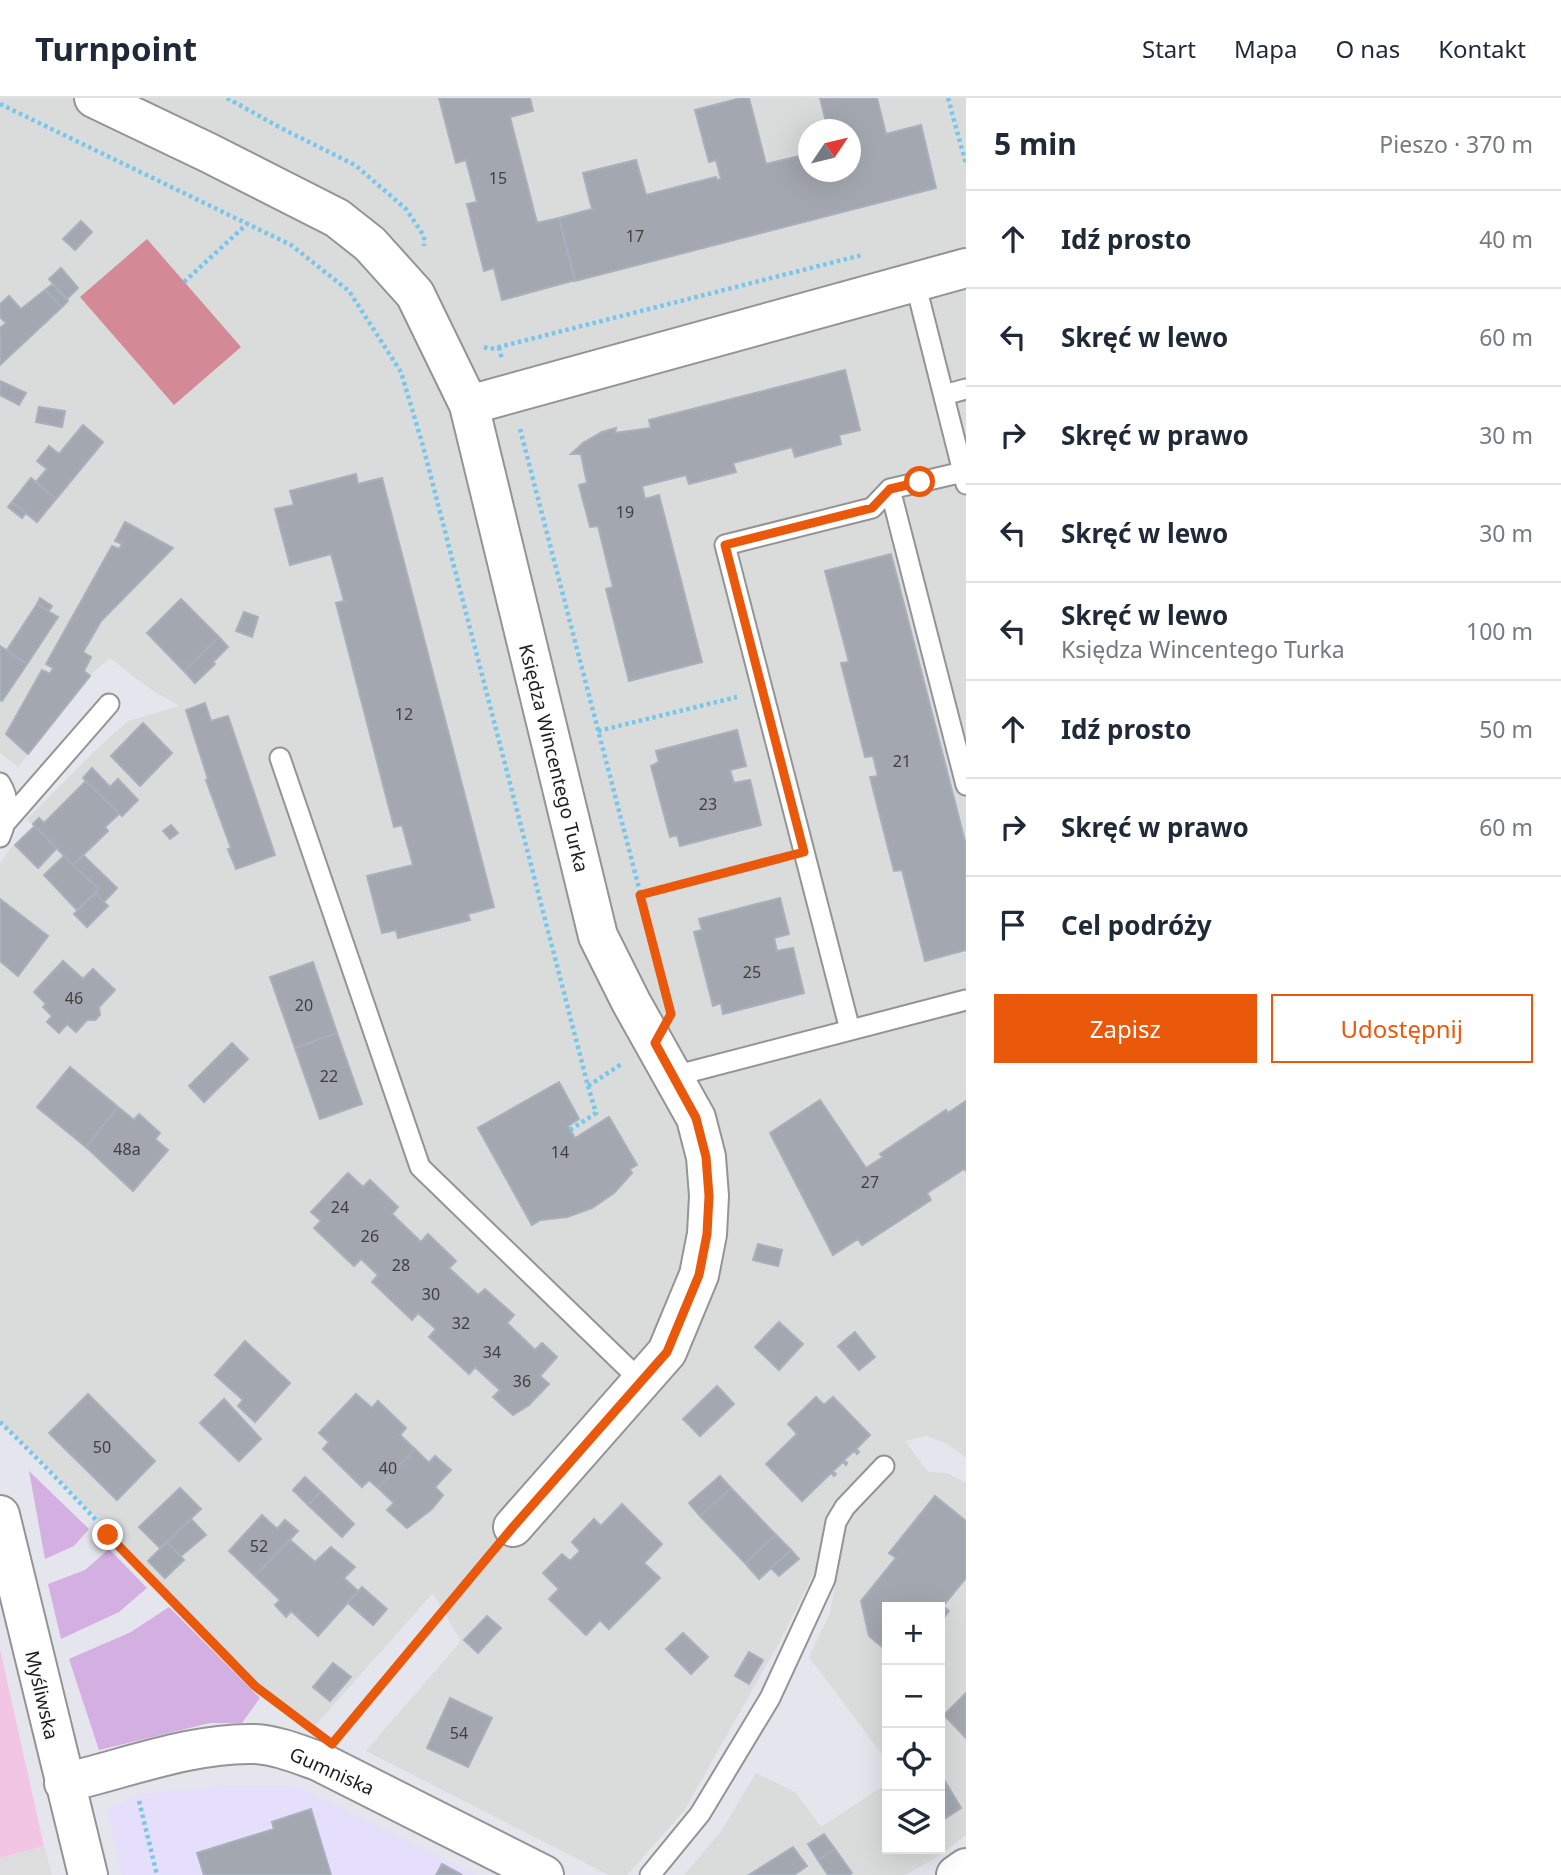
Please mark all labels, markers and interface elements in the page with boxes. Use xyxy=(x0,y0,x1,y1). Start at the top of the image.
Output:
text: Turnpoint xyxy=(35,26,197,71)
text: Start xyxy=(1142,32,1196,65)
text: Mapa xyxy=(1234,32,1297,65)
text: O nas xyxy=(1335,32,1400,65)
text: Kontakt xyxy=(1438,32,1526,65)
north arrow xyxy=(798,119,861,182)
text: 5 min xyxy=(994,123,1077,164)
text: Pieszo · 370 m xyxy=(1379,128,1533,160)
house number: 15 xyxy=(489,167,507,189)
icon: ahead xyxy=(994,220,1032,258)
text: Idź prosto xyxy=(1061,221,1192,257)
text: 40 m xyxy=(1479,223,1533,255)
house number: 17 xyxy=(626,225,644,247)
icon: left xyxy=(994,318,1032,356)
text: Skręć w lewo xyxy=(1061,319,1228,355)
text: 60 m xyxy=(1479,321,1533,353)
icon: right xyxy=(994,416,1032,454)
text: Skręć w prawo xyxy=(1061,417,1249,453)
text: 30 m xyxy=(1479,419,1533,451)
route start xyxy=(904,466,935,497)
house number: 19 xyxy=(616,501,634,523)
icon: left xyxy=(994,514,1032,552)
text: Skręć w lewo xyxy=(1061,515,1228,551)
text: 30 m xyxy=(1479,517,1533,549)
text: Skręć w lewo xyxy=(1061,597,1228,633)
icon: left xyxy=(994,612,1032,650)
text: 100 m xyxy=(1466,615,1533,647)
text: Księdza Wincentego Turka xyxy=(1061,633,1345,665)
street label: Księdza Wincentego Turka xyxy=(513,641,595,875)
house number: 12 xyxy=(395,703,413,725)
icon: ahead xyxy=(994,710,1032,748)
text: Idź prosto xyxy=(1061,711,1192,747)
text: 50 m xyxy=(1479,713,1533,745)
house number: 21 xyxy=(893,750,911,772)
house number: 23 xyxy=(699,793,717,815)
icon: right xyxy=(994,808,1032,846)
text: Skręć w prawo xyxy=(1061,809,1249,845)
text: 60 m xyxy=(1479,811,1533,843)
icon: arrive xyxy=(994,906,1032,944)
text: Cel podróży xyxy=(1061,907,1212,943)
house number: 25 xyxy=(743,961,761,983)
house number: 46 xyxy=(65,987,83,1009)
house number: 20 xyxy=(295,994,313,1016)
button: Zapisz xyxy=(994,994,1257,1063)
button: Udostępnij xyxy=(1271,994,1533,1063)
house number: 22 xyxy=(320,1065,338,1087)
house number: 48a xyxy=(113,1138,141,1160)
house number: 14 xyxy=(551,1141,569,1163)
house number: 27 xyxy=(861,1171,879,1193)
house number: 24 xyxy=(331,1196,349,1218)
house number: 26 xyxy=(361,1225,379,1247)
house number: 28 xyxy=(392,1254,410,1276)
house number: 30 xyxy=(422,1283,440,1305)
house number: 32 xyxy=(452,1312,470,1334)
house number: 34 xyxy=(483,1341,501,1363)
house number: 36 xyxy=(513,1370,531,1392)
house number: 50 xyxy=(93,1436,111,1458)
house number: 40 xyxy=(379,1457,397,1479)
route end xyxy=(92,1519,123,1550)
house number: 52 xyxy=(250,1535,268,1557)
map controls xyxy=(882,1602,945,1854)
button: + xyxy=(882,1602,945,1665)
street label: Myśliwska xyxy=(19,1648,65,1742)
button: − xyxy=(882,1665,945,1728)
house number: 54 xyxy=(450,1722,468,1744)
button: locate xyxy=(882,1728,945,1791)
street label: Gumniska xyxy=(286,1741,378,1801)
button: layers xyxy=(882,1791,945,1854)

